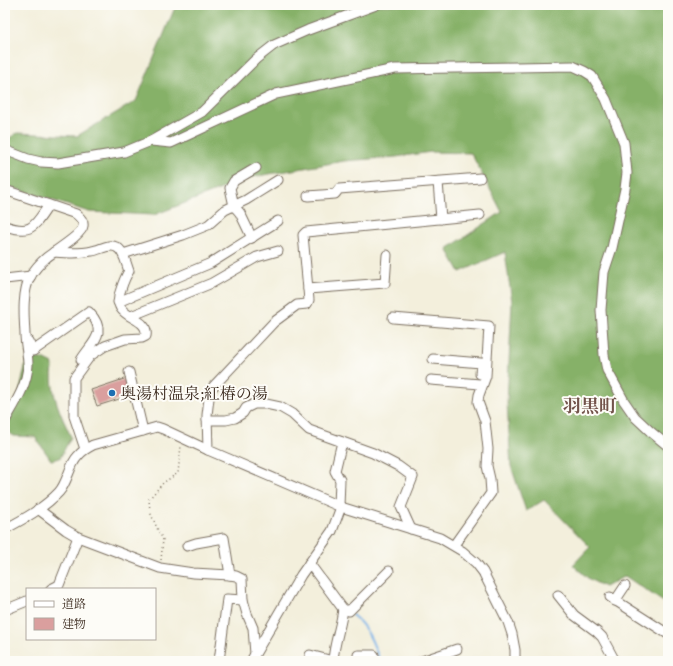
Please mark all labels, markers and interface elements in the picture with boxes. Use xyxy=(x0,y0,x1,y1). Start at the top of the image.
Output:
place label: 奥湯村温泉;紅椿の湯 xyxy=(120,383,268,405)
marker: 奥湯村温泉;紅椿の湯 xyxy=(107,388,117,398)
district label: 羽黒町 xyxy=(563,394,617,418)
legend xyxy=(26,588,156,640)
text: 道路 xyxy=(62,596,86,612)
text: 建物 xyxy=(62,616,86,632)

